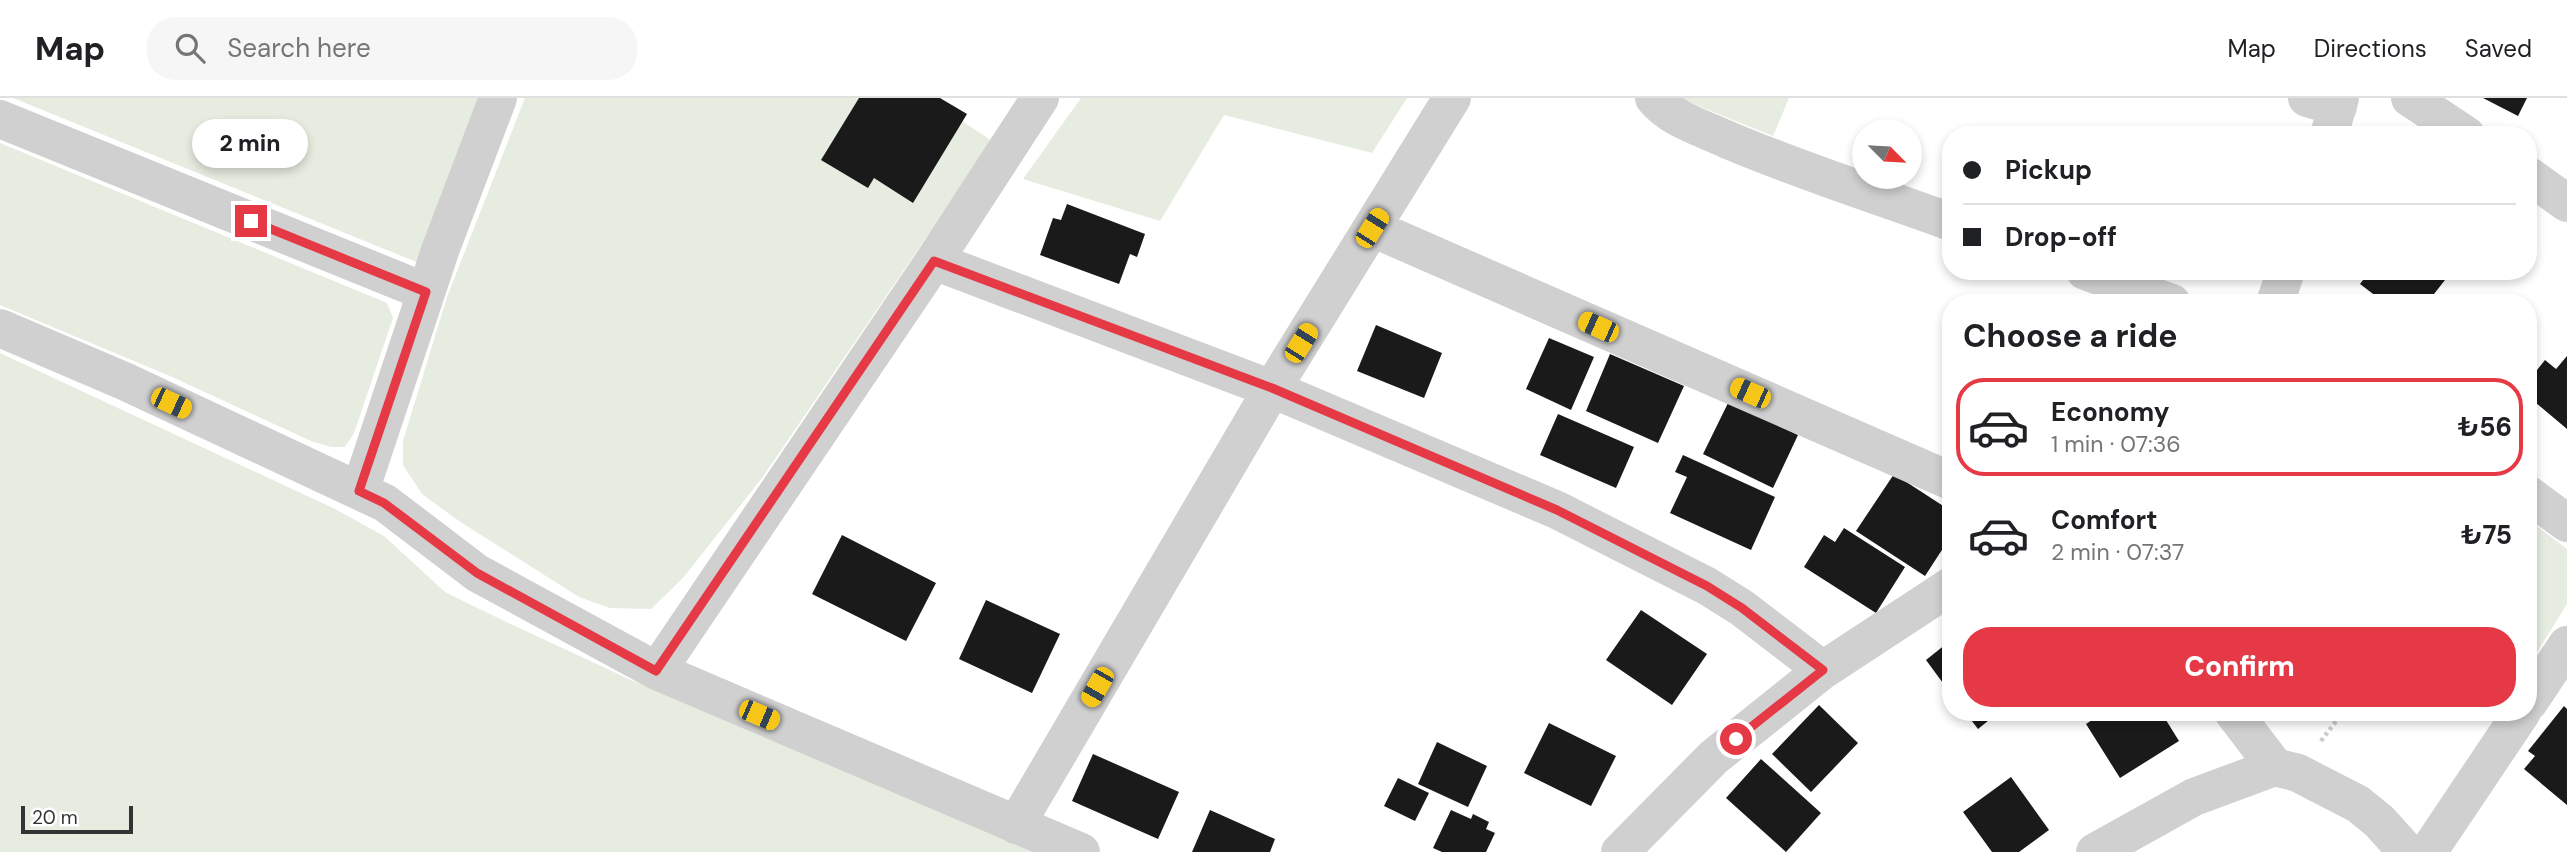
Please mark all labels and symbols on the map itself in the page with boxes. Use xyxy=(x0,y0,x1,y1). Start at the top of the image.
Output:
north arrow xyxy=(1852,119,1922,189)
callout: 2 min xyxy=(193,120,309,169)
route end xyxy=(235,205,267,237)
car xyxy=(1352,205,1393,251)
car xyxy=(1575,309,1622,345)
car xyxy=(1281,320,1322,366)
car xyxy=(1727,375,1774,411)
car xyxy=(148,385,195,421)
car xyxy=(1078,664,1117,710)
car xyxy=(736,697,783,733)
route start xyxy=(1720,723,1752,755)
scale bar xyxy=(21,803,133,835)

